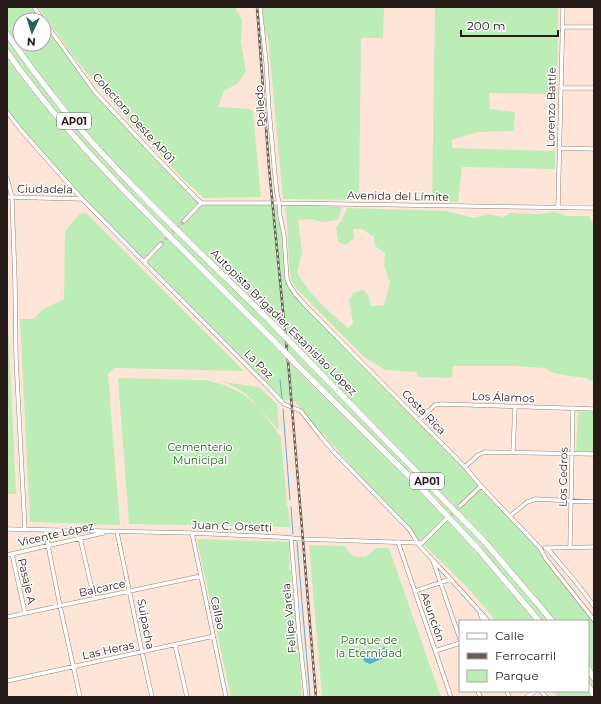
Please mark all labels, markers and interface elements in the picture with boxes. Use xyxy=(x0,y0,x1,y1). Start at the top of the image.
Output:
north arrow xyxy=(12,12,52,52)
scale bar xyxy=(461,12,558,38)
text: 200 m xyxy=(467,18,506,33)
text: N xyxy=(26,35,36,49)
street label: Lorenzo Battle xyxy=(543,66,559,147)
street label: Colectora Oeste AP01 xyxy=(90,70,178,166)
street label: Polledo xyxy=(252,85,268,127)
road number: AP01 xyxy=(57,113,91,129)
street label: Ciudadela xyxy=(17,182,73,196)
street label: Avenida del Límite xyxy=(347,188,450,204)
street label: Autopista Brigadier Estanislao López xyxy=(208,246,360,398)
street label: La Paz xyxy=(241,346,277,382)
street label: Costa Rica xyxy=(399,387,449,437)
street label: Los Álamos xyxy=(471,389,535,405)
park label: Cementerio Municipal xyxy=(167,440,233,467)
street label: Los Cedros xyxy=(555,446,571,507)
road number: AP01 xyxy=(410,473,444,489)
street label: Vicente López xyxy=(17,518,96,550)
street label: Juan C. Orsetti xyxy=(191,518,272,534)
street label: Pasaje A xyxy=(15,557,39,605)
street label: Balcarce xyxy=(77,576,127,600)
street label: Felipe Varela xyxy=(279,582,299,654)
street label: Asunción xyxy=(418,590,448,644)
street label: Callao xyxy=(208,595,228,631)
street label: Suipacha xyxy=(134,598,158,650)
legend xyxy=(459,620,589,692)
text: Calle xyxy=(495,628,524,643)
park label: Parque de la Eternidad xyxy=(336,633,402,660)
street label: Las Heras xyxy=(81,638,136,662)
text: Ferrocarril xyxy=(495,648,556,663)
text: Parque xyxy=(495,668,539,683)

